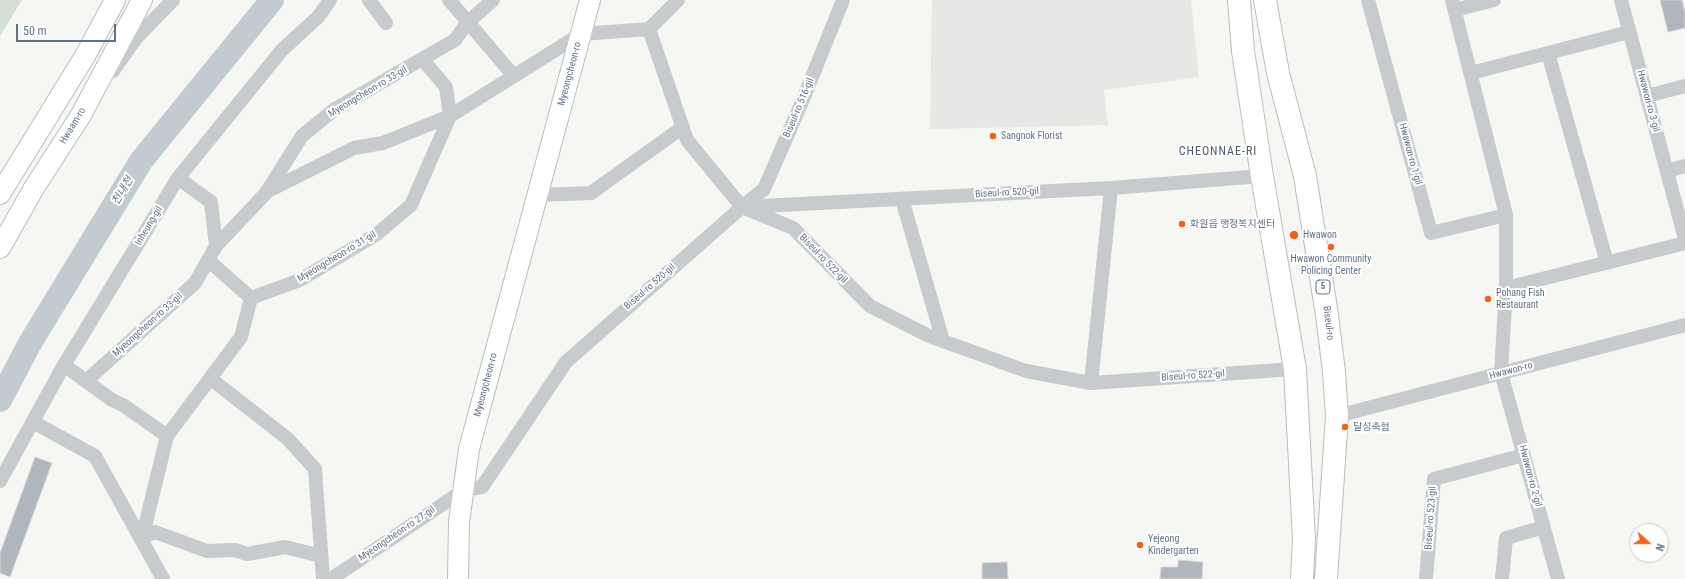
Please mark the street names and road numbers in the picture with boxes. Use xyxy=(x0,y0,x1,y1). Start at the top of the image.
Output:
street label: Myeongcheon-ro xyxy=(556,41,584,107)
street label: Myeongcheon-ro 33-gil xyxy=(326,64,410,120)
street label: Hwawon-ro 3-gil xyxy=(1634,69,1662,133)
street label: Biseul-ro 516-gil xyxy=(781,76,817,140)
street label: Hwaam-ro xyxy=(57,106,89,146)
street label: Hwawon-ro 1-gil xyxy=(1396,122,1424,186)
street label: Biseul-ro 520-gil xyxy=(975,185,1039,201)
street label: Inheung-gil xyxy=(133,204,165,248)
street label: Myeongcheon-ro 31-gil xyxy=(295,229,379,285)
street label: Biseul-ro 522-gil xyxy=(797,232,849,286)
street label: Biseul-ro 520-gil xyxy=(622,262,678,312)
road number: 5 xyxy=(1316,280,1330,294)
street label: Myeongcheon-ro 33-gil xyxy=(111,291,185,359)
street label: Biseul-ro xyxy=(1320,305,1336,341)
street label: Myeongcheon-ro xyxy=(472,352,500,418)
street label: Hwawon-ro xyxy=(1488,359,1534,383)
street label: Biseul-ro 522-gil xyxy=(1161,368,1225,384)
street label: Hwawon-ro 2-gil xyxy=(1516,444,1544,508)
street label: Biseul-ro 523-gil xyxy=(1423,486,1439,550)
street label: Myeongcheon-ro 27-gil xyxy=(356,504,438,564)

